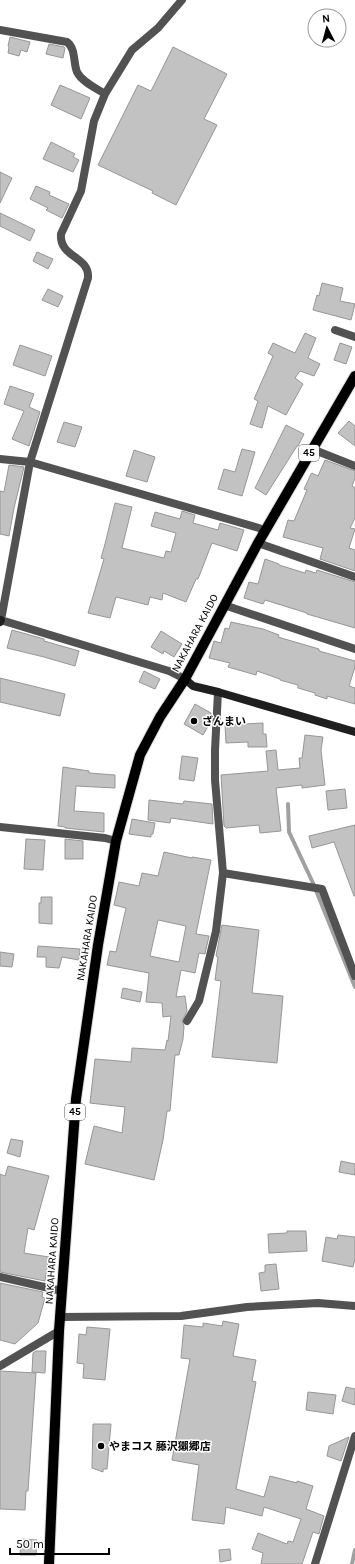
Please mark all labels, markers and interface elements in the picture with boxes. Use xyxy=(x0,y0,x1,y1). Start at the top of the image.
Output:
north arrow xyxy=(307,8,347,48)
text: N xyxy=(321,12,331,25)
road number: 45 xyxy=(299,445,319,461)
street label: NAKAHARA KAIDO xyxy=(169,592,221,674)
place label: ざんまい xyxy=(202,715,246,728)
marker: ざんまい xyxy=(189,716,199,726)
street label: NAKAHARA KAIDO xyxy=(74,894,100,982)
road number: 45 xyxy=(65,1104,85,1120)
street label: NAKAHARA KAIDO xyxy=(42,1217,62,1305)
place label: やまコス 藤沢獺郷店 xyxy=(109,1440,211,1453)
marker: やまコス 藤沢獺郷店 xyxy=(96,1441,106,1451)
scale bar xyxy=(10,1530,109,1556)
text: 50 m xyxy=(16,1537,44,1551)

